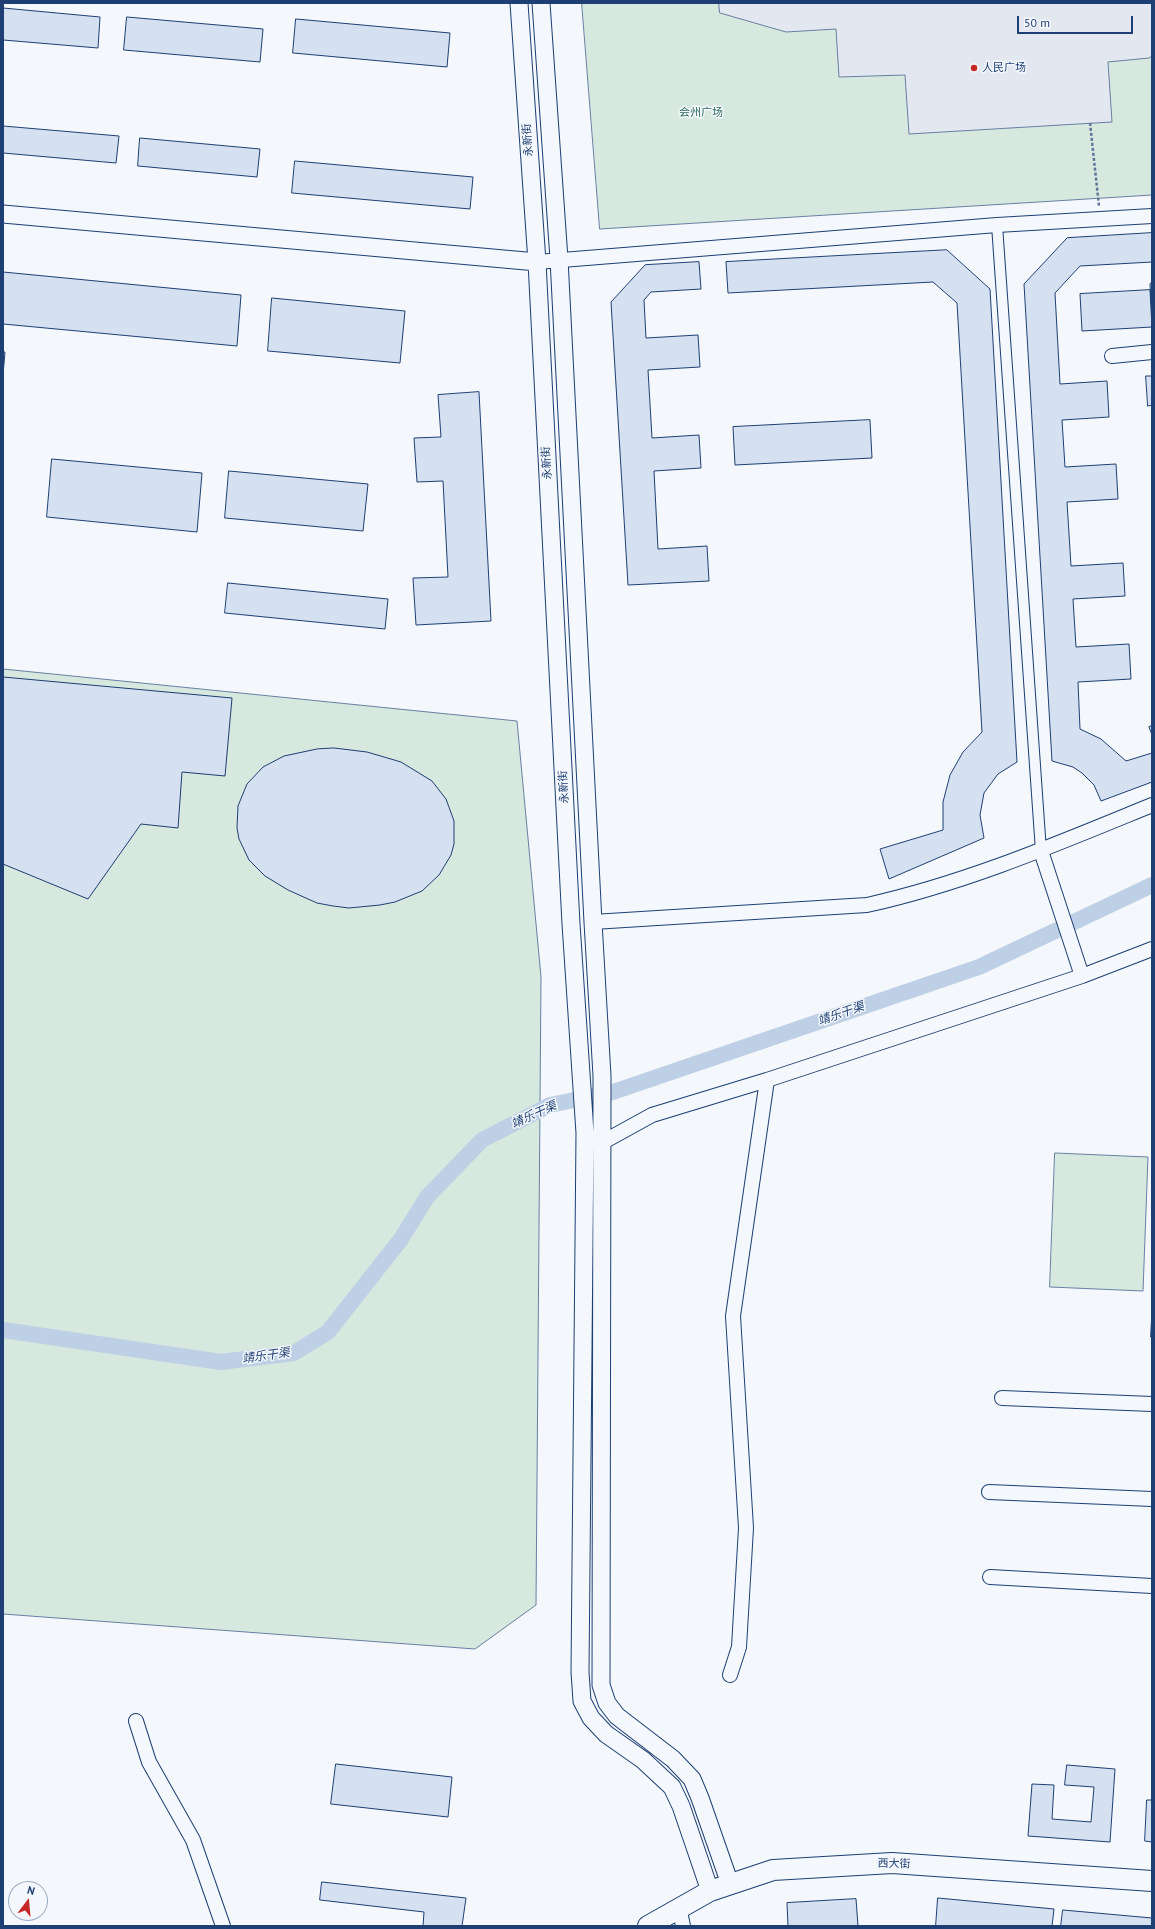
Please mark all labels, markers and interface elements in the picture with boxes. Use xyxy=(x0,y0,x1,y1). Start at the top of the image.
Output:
scale bar xyxy=(1019,8,1135,34)
text: 50 m xyxy=(1024,15,1050,30)
place label: 人民广场 xyxy=(982,61,1026,75)
marker: 人民广场 xyxy=(969,63,979,73)
park label: 会州广场 xyxy=(679,106,723,120)
street label: 永新街 xyxy=(520,123,536,157)
street label: 永新街 xyxy=(540,446,554,480)
street label: 永新街 xyxy=(557,770,571,804)
water label: 靖乐干渠 xyxy=(816,999,866,1029)
water label: 靖乐干渠 xyxy=(509,1099,559,1131)
water label: 靖乐干渠 xyxy=(241,1346,291,1366)
street label: 西大街 xyxy=(877,1857,911,1871)
north arrow xyxy=(8,1881,48,1921)
text: N xyxy=(26,1883,36,1898)

